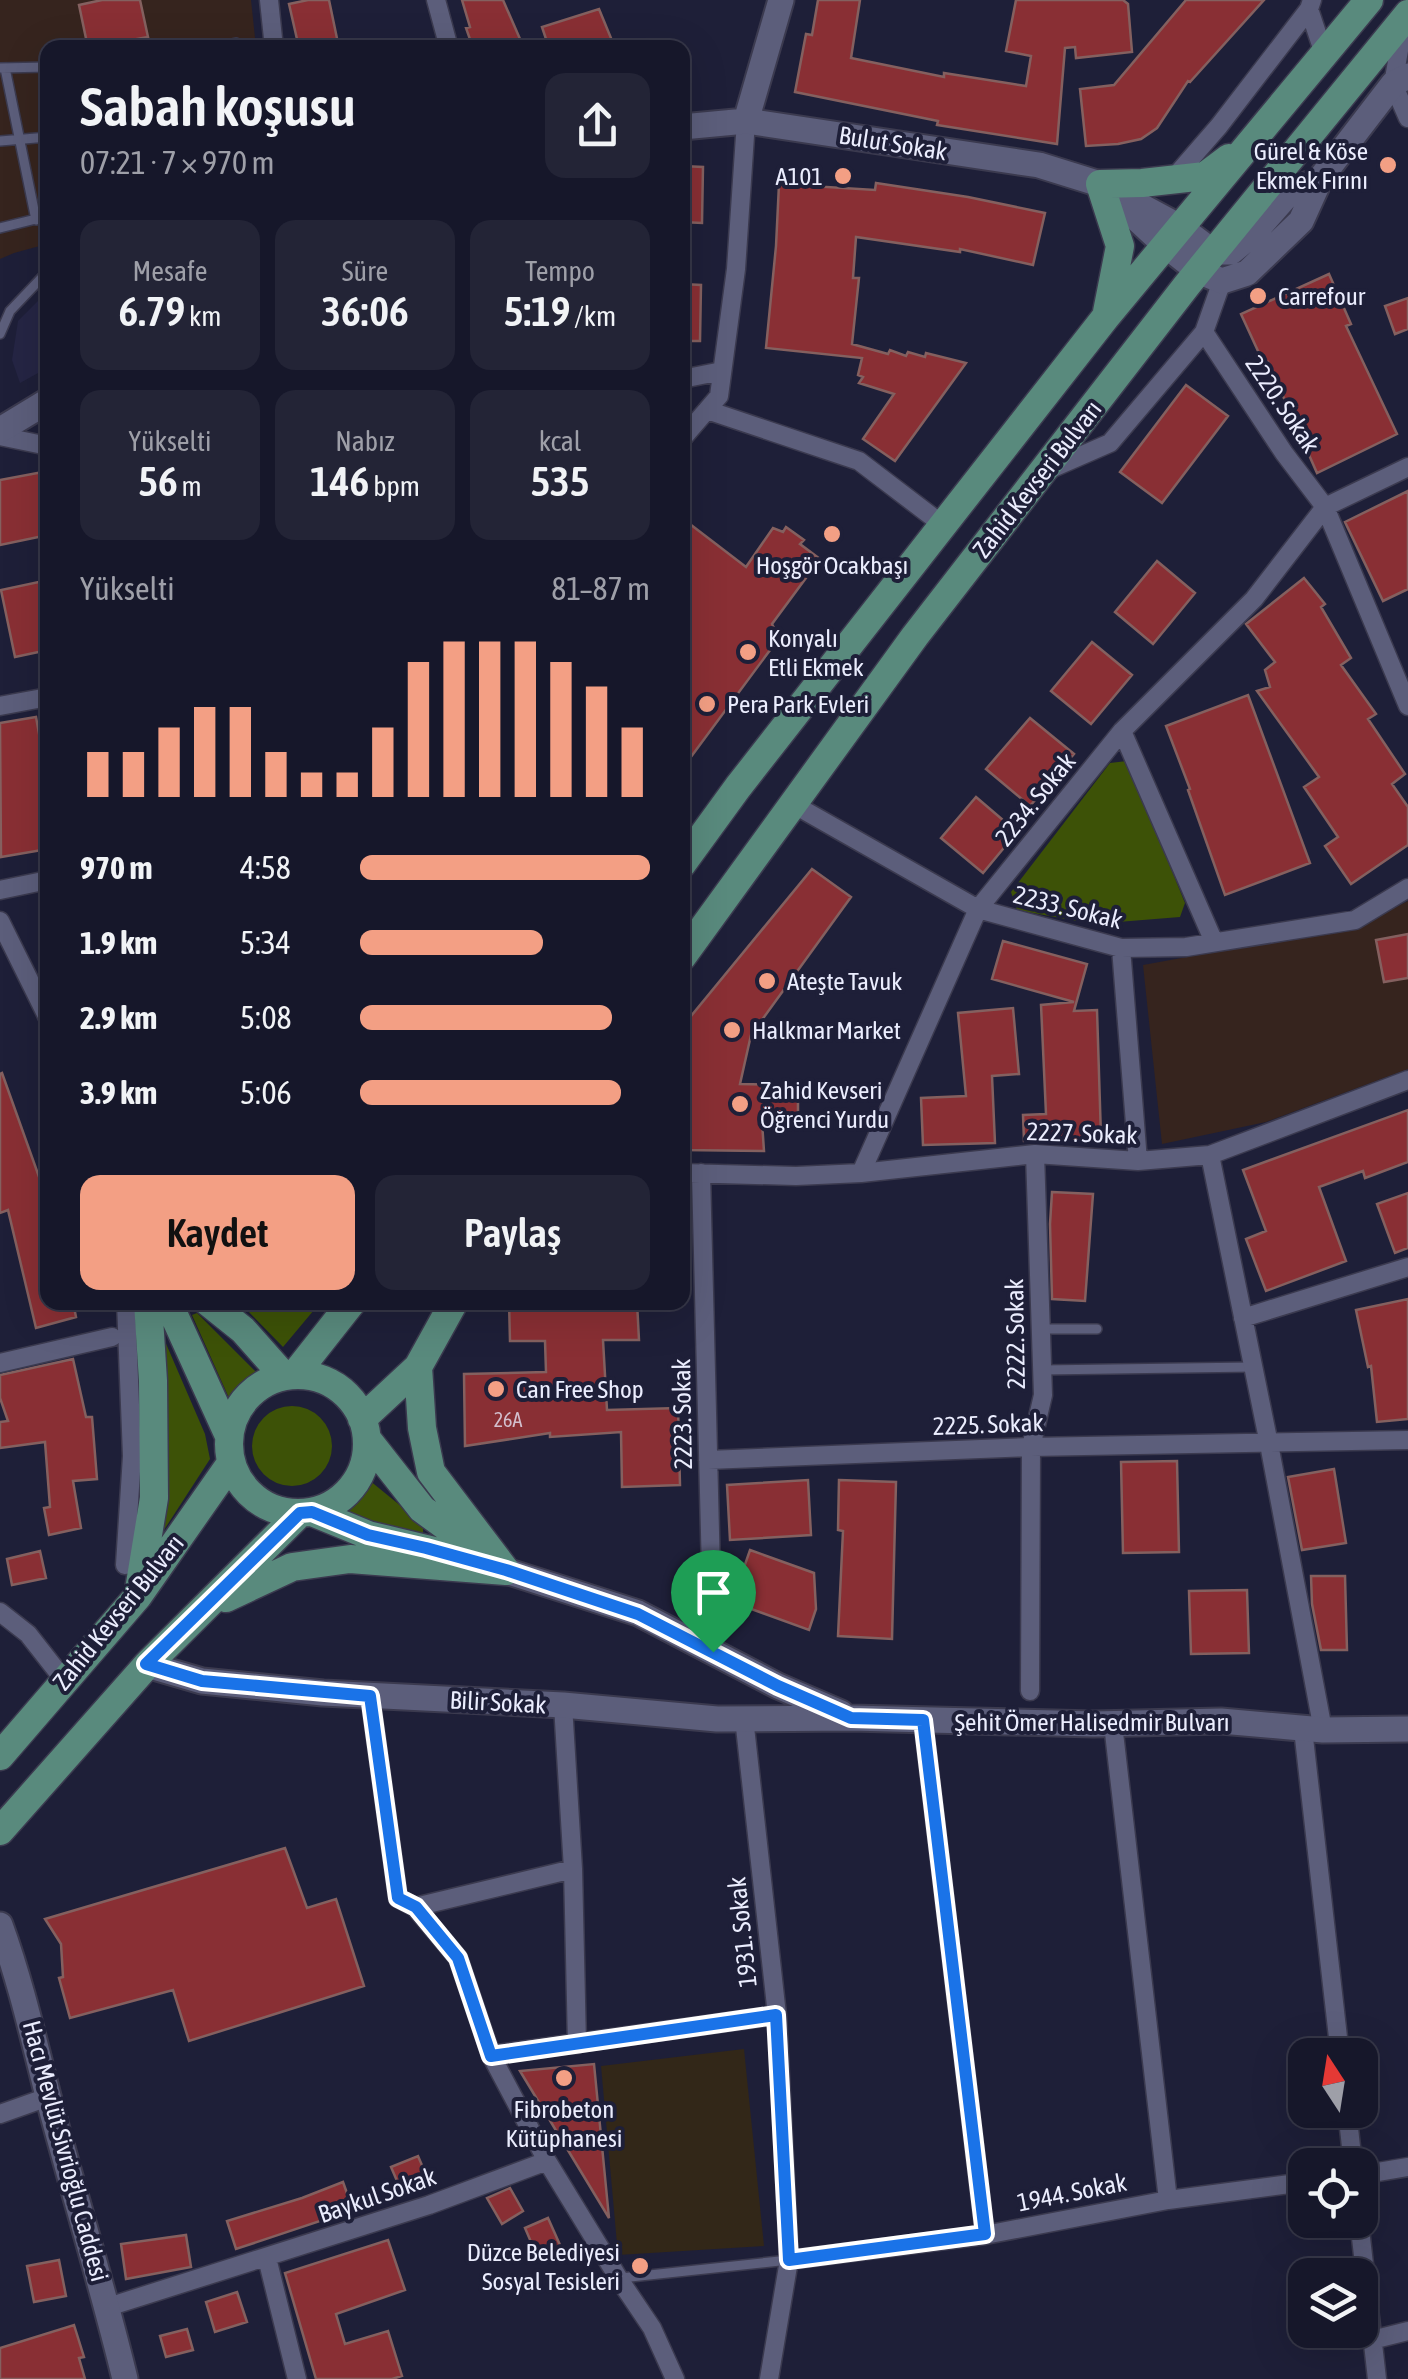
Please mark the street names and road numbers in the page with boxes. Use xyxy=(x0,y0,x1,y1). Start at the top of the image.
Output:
street label: Bulut Sokak xyxy=(837,121,949,165)
street label: 2220. Sokak xyxy=(1240,350,1326,458)
street label: Zahid Kevseri Bulvarı xyxy=(967,395,1107,563)
street label: 2234. Sokak xyxy=(989,747,1081,851)
street label: 2233. Sokak xyxy=(1011,880,1125,934)
street label: 2227. Sokak xyxy=(1026,1117,1138,1149)
street label: 2222. Sokak xyxy=(1000,1278,1030,1390)
street label: 2223. Sokak xyxy=(667,1358,697,1470)
street label: 2225. Sokak xyxy=(932,1408,1044,1440)
street label: Zahid Kevseri Bulvarı xyxy=(47,1529,189,1695)
street label: Bilir Sokak xyxy=(449,1685,547,1719)
street label: Şehit Ömer Halisedmir Bulvarı xyxy=(954,1708,1230,1736)
street label: 1931. Sokak xyxy=(722,1875,762,1989)
street label: Hacı Mevlüt Sivrioğlu Caddesi xyxy=(18,2018,114,2284)
street label: Baykul Sokak xyxy=(314,2162,440,2228)
street label: 1944. Sokak xyxy=(1015,2168,1129,2216)

